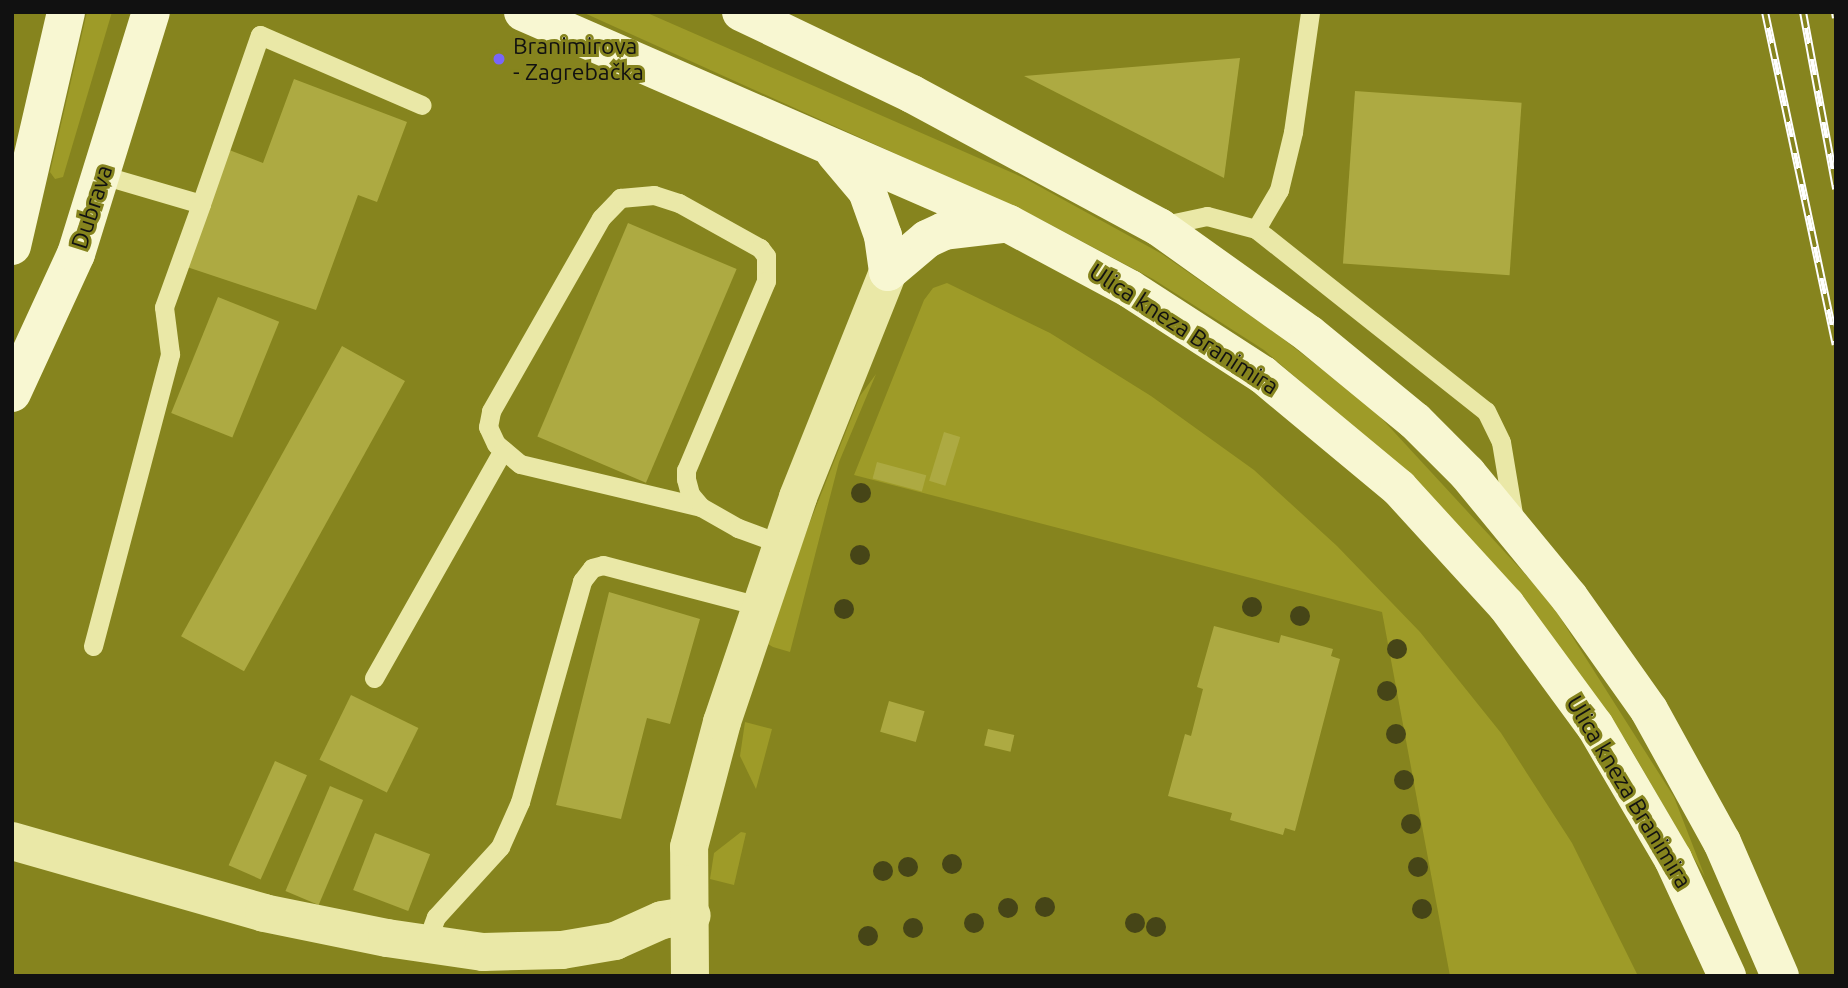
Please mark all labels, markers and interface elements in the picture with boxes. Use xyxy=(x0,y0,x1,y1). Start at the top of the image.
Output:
place label: Branimirova - Zagrebačka xyxy=(513,32,644,86)
marker: Branimirova - Zagrebačka xyxy=(491,51,507,67)
street label: Dubrava xyxy=(66,162,118,252)
street label: Ulica kneza Branimira xyxy=(1084,258,1284,400)
street label: Ulica kneza Branimira xyxy=(1561,691,1697,893)

